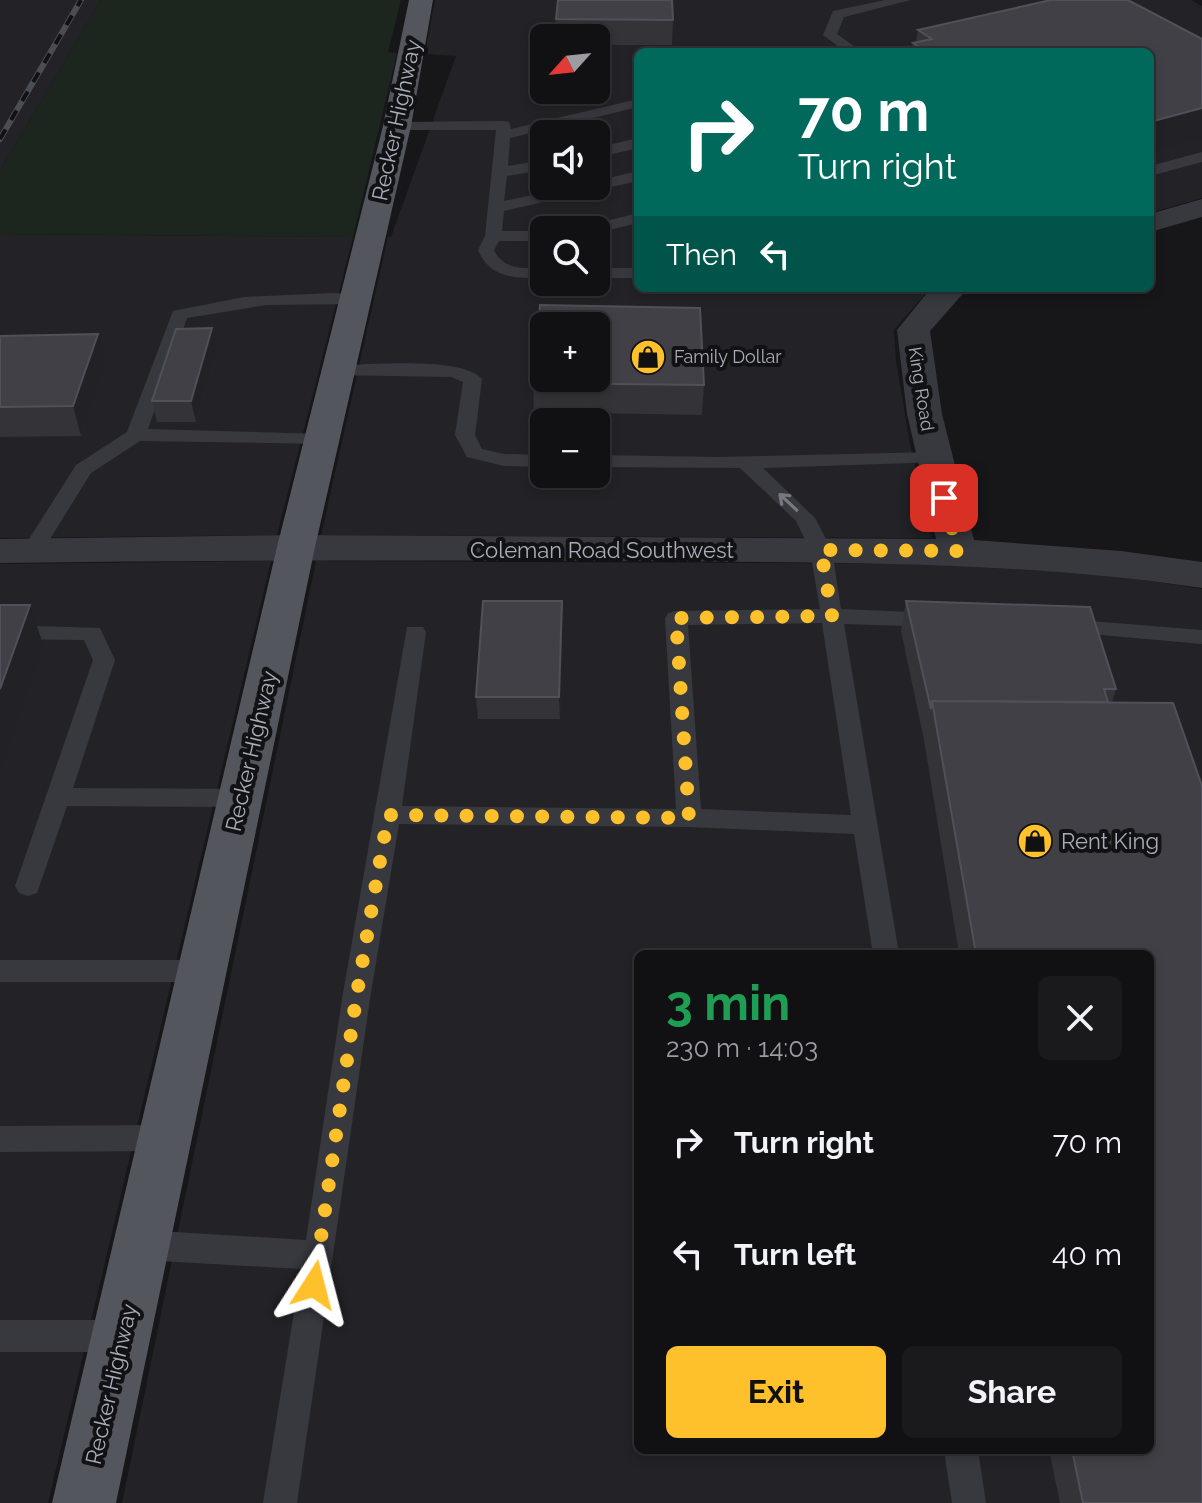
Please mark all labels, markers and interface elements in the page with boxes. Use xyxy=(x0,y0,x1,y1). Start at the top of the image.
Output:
north arrow xyxy=(530,24,610,104)
map controls xyxy=(530,24,610,488)
street label: Recker Highway xyxy=(366,37,426,203)
text: 70 m xyxy=(798,78,929,144)
icon: right xyxy=(666,80,770,184)
button: sound xyxy=(530,120,610,200)
text: Turn right xyxy=(798,145,957,187)
button: search xyxy=(530,216,610,296)
icon: left xyxy=(753,232,797,276)
text: Then xyxy=(666,237,737,272)
button: + xyxy=(530,312,610,392)
shop icon: Family Dollar xyxy=(629,338,667,376)
street label: King Road xyxy=(904,345,939,432)
place label: Family Dollar xyxy=(674,346,782,367)
button: − xyxy=(530,408,610,488)
pin xyxy=(910,464,978,532)
icon: arrive xyxy=(922,476,966,520)
one-way arrow xyxy=(779,494,799,512)
street label: Coleman Road Southwest xyxy=(470,537,735,563)
street label: Recker Highway xyxy=(220,668,282,834)
shop icon: Rent King xyxy=(1016,822,1054,860)
place label: Rent King xyxy=(1061,828,1159,854)
text: 3 min xyxy=(666,975,790,1031)
button: close xyxy=(1038,976,1122,1060)
text: 230 m · 14:03 xyxy=(666,1033,818,1063)
icon: right xyxy=(666,1120,710,1164)
text: Turn right xyxy=(734,1125,874,1160)
text: 70 m xyxy=(1052,1125,1122,1160)
icon: left xyxy=(666,1232,710,1276)
text: Turn left xyxy=(734,1237,856,1272)
text: 40 m xyxy=(1052,1237,1122,1272)
position arrow xyxy=(272,1243,356,1327)
street label: Recker Highway xyxy=(80,1301,142,1467)
button: Exit xyxy=(666,1346,886,1438)
button: Share xyxy=(902,1346,1122,1438)

